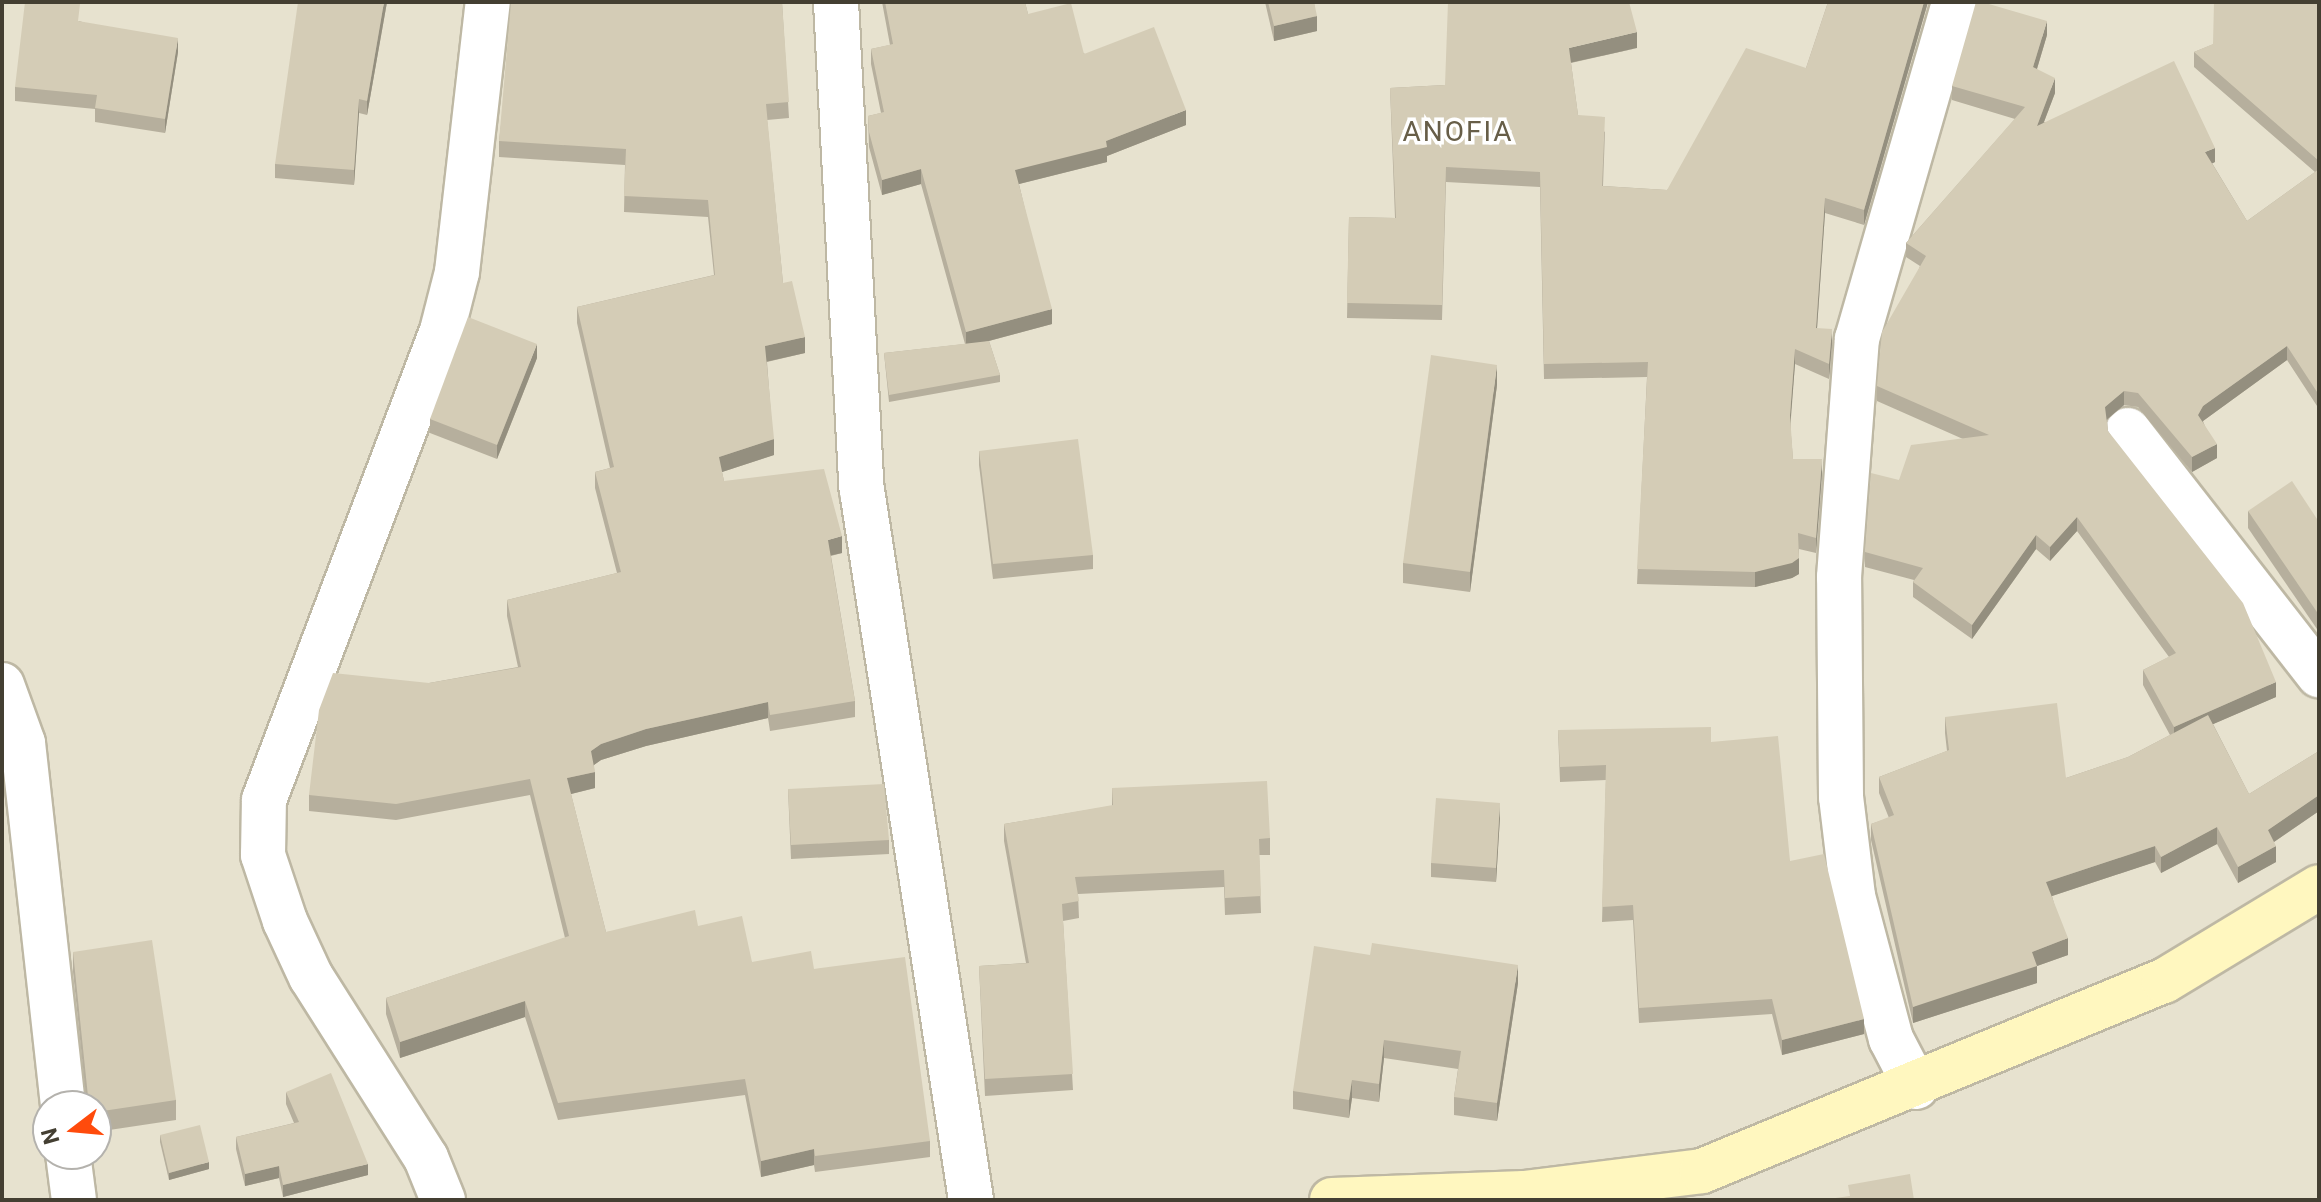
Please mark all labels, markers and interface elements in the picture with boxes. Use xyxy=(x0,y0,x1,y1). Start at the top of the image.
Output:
district label: ANOFIA xyxy=(1402,115,1514,149)
north arrow xyxy=(32,1090,112,1170)
text: N xyxy=(36,1125,65,1147)

